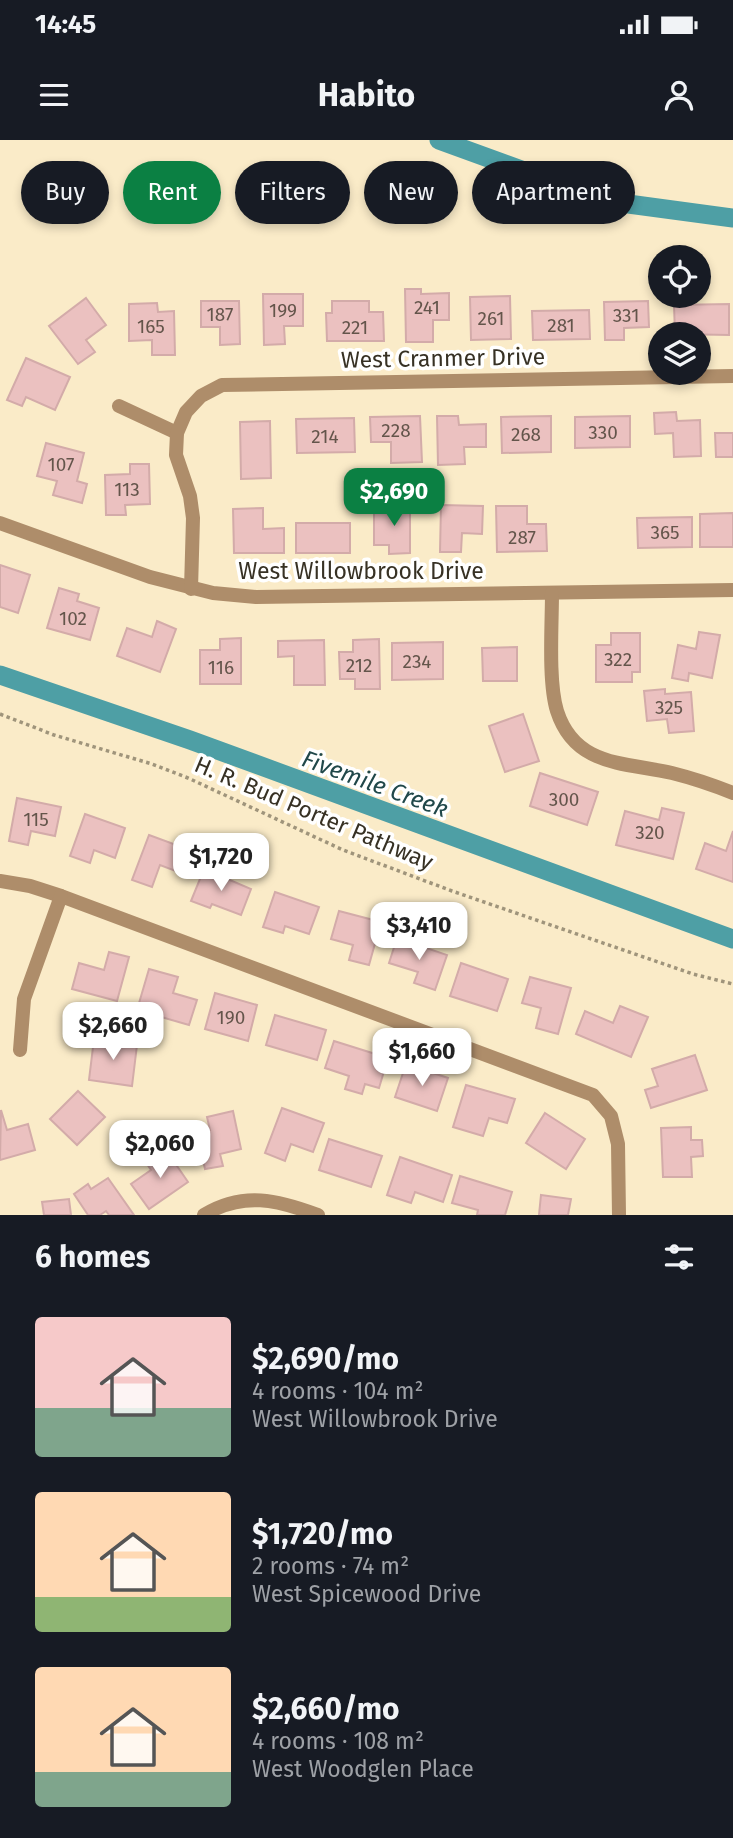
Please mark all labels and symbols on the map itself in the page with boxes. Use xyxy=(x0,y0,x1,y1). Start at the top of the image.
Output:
house number: 241 xyxy=(414,296,440,319)
house number: 199 xyxy=(269,299,297,322)
house number: 187 xyxy=(207,303,233,326)
house number: 331 xyxy=(613,304,639,327)
house number: 261 xyxy=(478,307,504,330)
house number: 281 xyxy=(547,314,575,337)
house number: 165 xyxy=(137,315,165,338)
house number: 221 xyxy=(342,316,368,339)
street label: West Cranmer Drive xyxy=(341,342,545,374)
house number: 228 xyxy=(381,419,411,442)
house number: 330 xyxy=(588,421,618,444)
house number: 268 xyxy=(511,423,541,446)
house number: 214 xyxy=(311,425,339,448)
house number: 107 xyxy=(48,453,74,476)
pin: $2,690 xyxy=(337,468,451,528)
house number: 113 xyxy=(114,478,140,501)
house number: 365 xyxy=(650,521,680,544)
house number: 287 xyxy=(508,526,536,549)
street label: West Willowbrook Drive xyxy=(238,557,484,585)
house number: 102 xyxy=(59,607,87,630)
house number: 322 xyxy=(604,648,632,671)
house number: 234 xyxy=(403,650,431,673)
house number: 212 xyxy=(346,654,372,677)
house number: 116 xyxy=(208,656,234,679)
house number: 325 xyxy=(655,696,683,719)
water label: Fivemile Creek xyxy=(298,745,452,823)
street label: H. R. Bud Porter Pathway xyxy=(190,750,438,876)
house number: 300 xyxy=(549,788,579,811)
house number: 115 xyxy=(23,808,49,831)
house number: 320 xyxy=(635,821,665,844)
pin: $1,720 xyxy=(164,834,278,893)
pin: $3,410 xyxy=(362,902,476,962)
pin: $2,660 xyxy=(56,1002,170,1062)
house number: 190 xyxy=(217,1006,245,1029)
pin: $1,660 xyxy=(365,1028,479,1088)
pin: $2,060 xyxy=(103,1121,217,1180)

